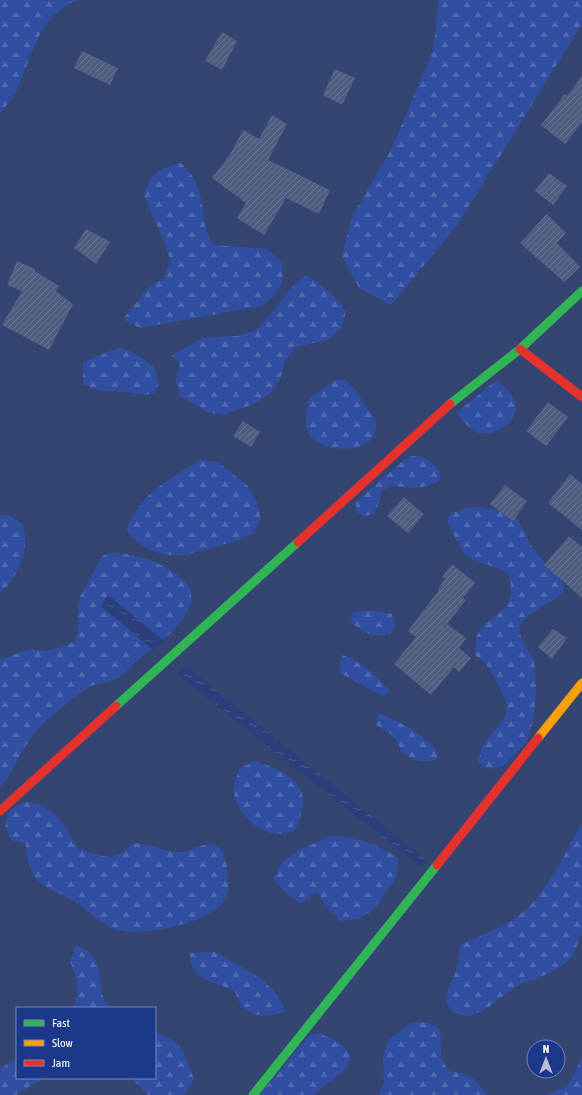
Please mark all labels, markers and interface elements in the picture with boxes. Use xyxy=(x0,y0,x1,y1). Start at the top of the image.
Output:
legend xyxy=(16,1007,156,1079)
text: Fast xyxy=(52,1016,70,1030)
text: Slow xyxy=(52,1036,73,1050)
north arrow xyxy=(526,1039,566,1079)
text: N xyxy=(543,1043,549,1055)
text: Jam xyxy=(52,1056,70,1070)

